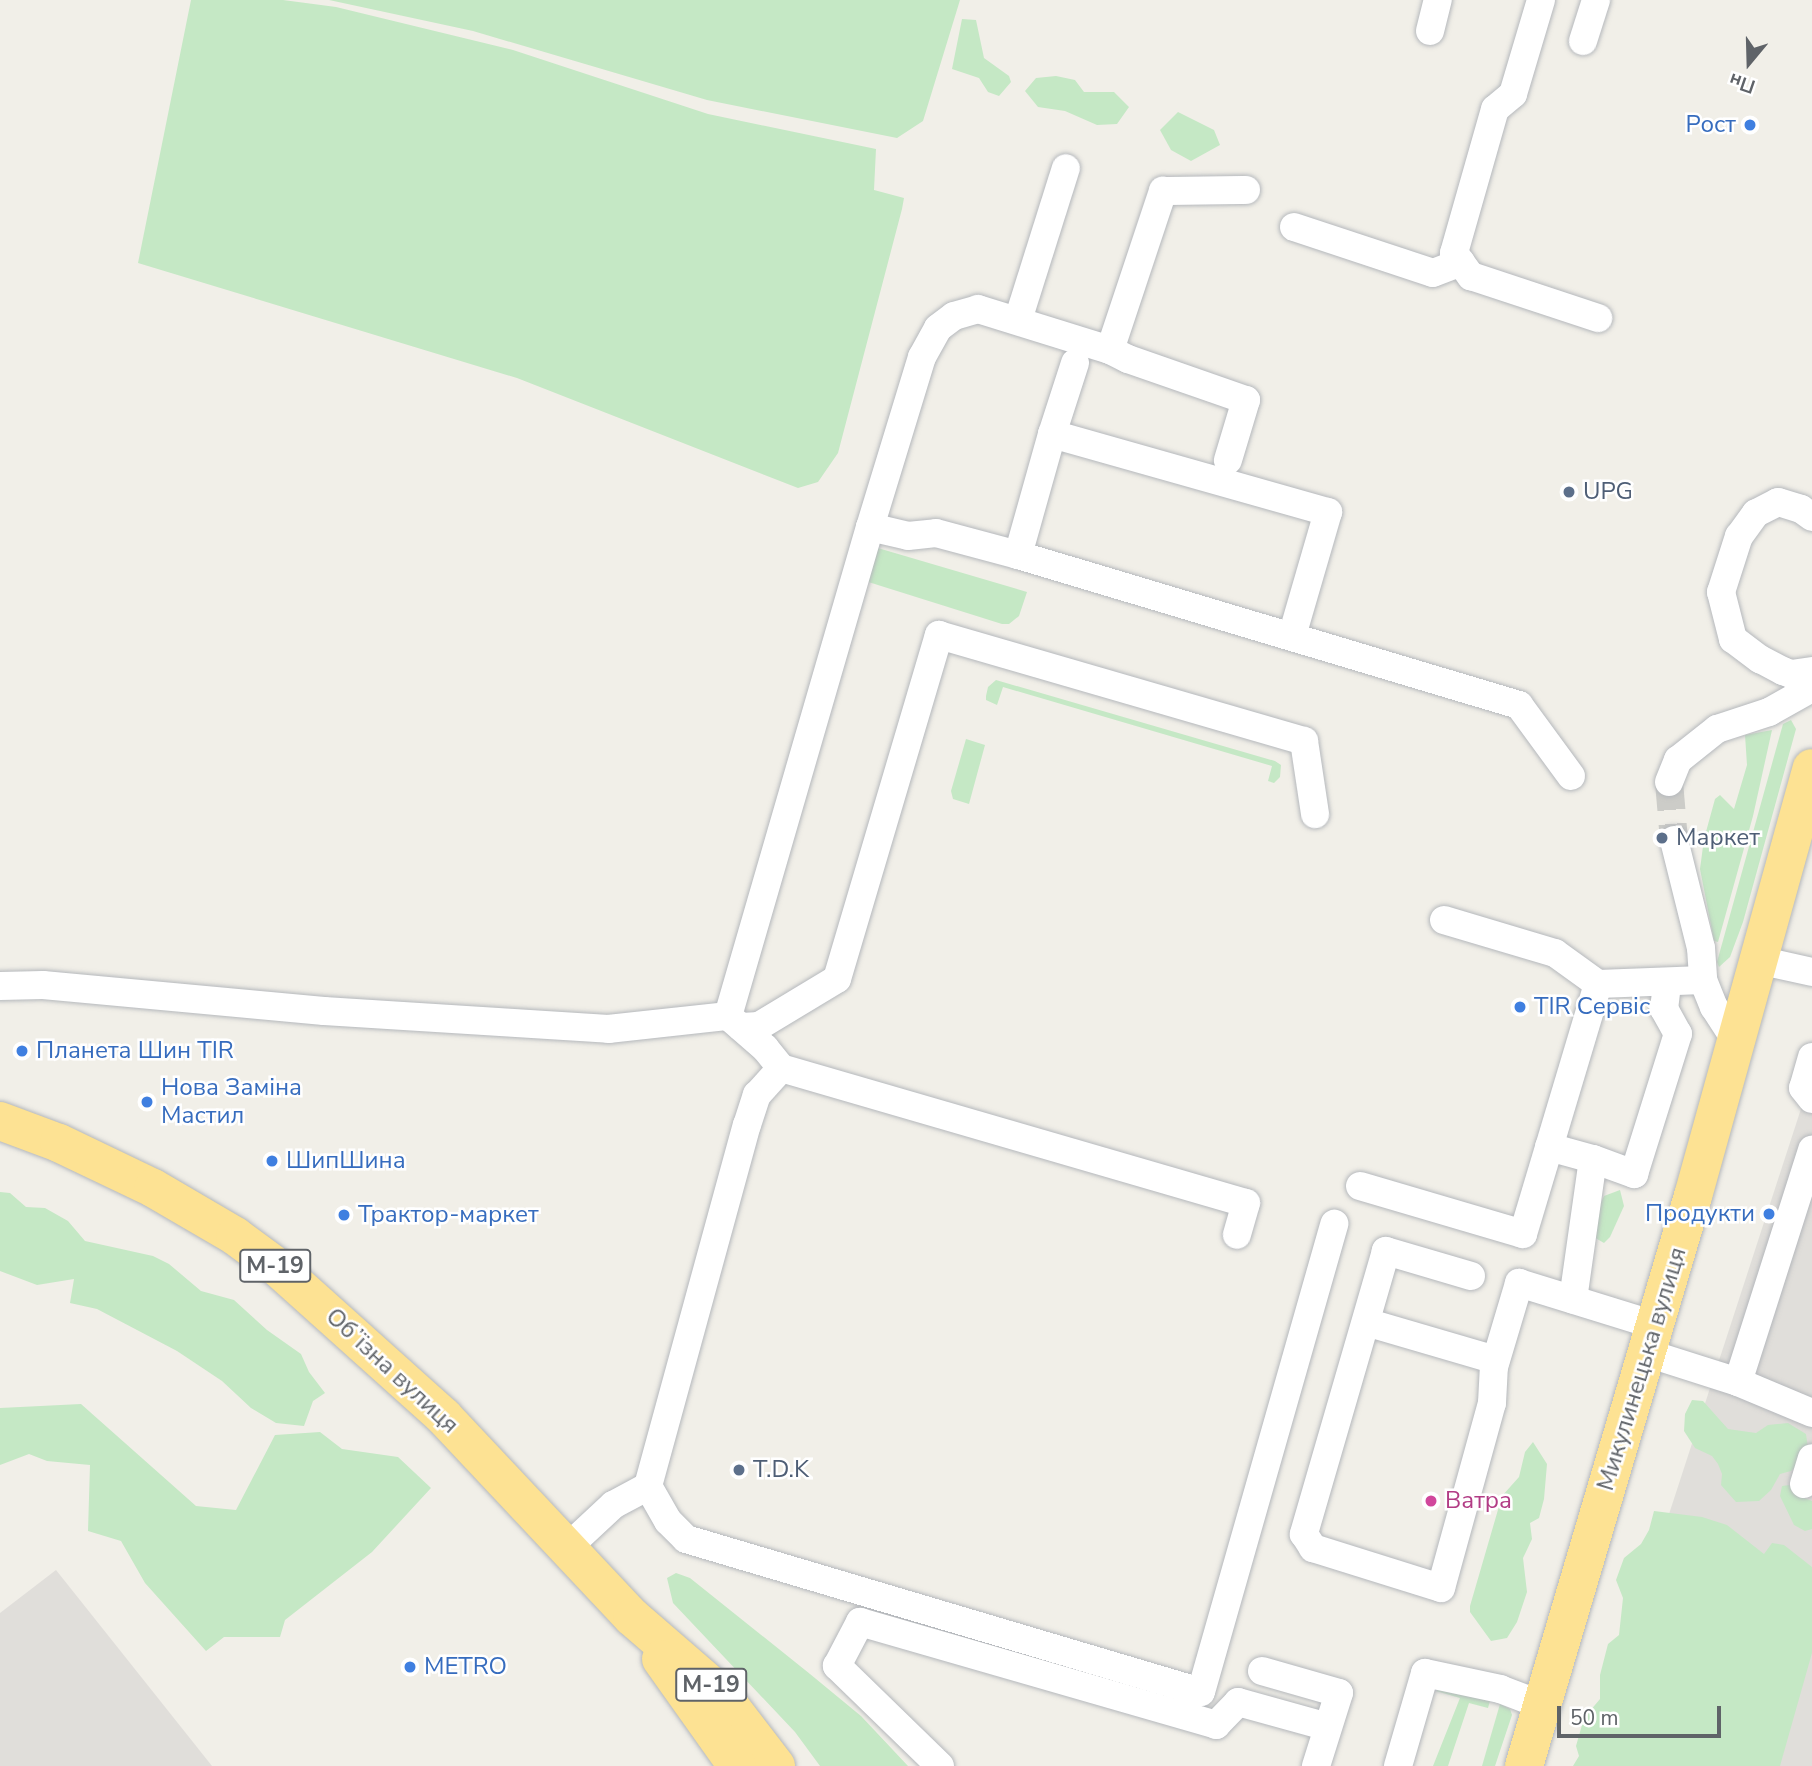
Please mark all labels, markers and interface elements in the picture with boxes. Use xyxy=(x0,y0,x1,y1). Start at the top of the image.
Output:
north arrow xyxy=(1714,28,1784,98)
text: Пн xyxy=(1726,66,1759,99)
place label: Рост xyxy=(1686,111,1736,139)
marker: Рост xyxy=(1742,117,1758,133)
place label: UPG xyxy=(1583,478,1633,506)
marker: UPG xyxy=(1561,484,1577,500)
place label: Маркет xyxy=(1676,824,1760,852)
marker: Маркет xyxy=(1654,830,1670,846)
place label: TIR Сервіс xyxy=(1534,993,1650,1021)
marker: TIR Сервіс xyxy=(1512,999,1528,1015)
place label: Планета Шин TIR xyxy=(36,1037,234,1065)
marker: Планета Шин TIR xyxy=(14,1043,30,1059)
place label: Нова Заміна Мастил xyxy=(161,1074,302,1130)
marker: Нова Заміна Мастил xyxy=(139,1094,155,1110)
place label: ШипШина xyxy=(286,1147,406,1175)
marker: ШипШина xyxy=(264,1153,280,1169)
place label: Продукти xyxy=(1645,1200,1755,1228)
place label: Трактор-маркет xyxy=(358,1201,539,1229)
marker: Продукти xyxy=(1761,1206,1777,1222)
marker: Трактор-маркет xyxy=(336,1207,352,1223)
street label: Микулинецька вулиця xyxy=(1591,1244,1693,1494)
road number: М-19 xyxy=(238,1246,312,1286)
street label: Обʼїзна вулиця xyxy=(320,1302,464,1440)
place label: T.D.K xyxy=(753,1456,809,1484)
marker: T.D.K xyxy=(731,1462,747,1478)
place label: Ватра xyxy=(1445,1487,1512,1515)
marker: Ватра xyxy=(1423,1493,1439,1509)
place label: METRO xyxy=(424,1653,507,1681)
marker: METRO xyxy=(402,1659,418,1675)
road number: М-19 xyxy=(674,1666,748,1704)
scale bar xyxy=(1560,1692,1724,1736)
text: 50 m xyxy=(1570,1704,1619,1732)

